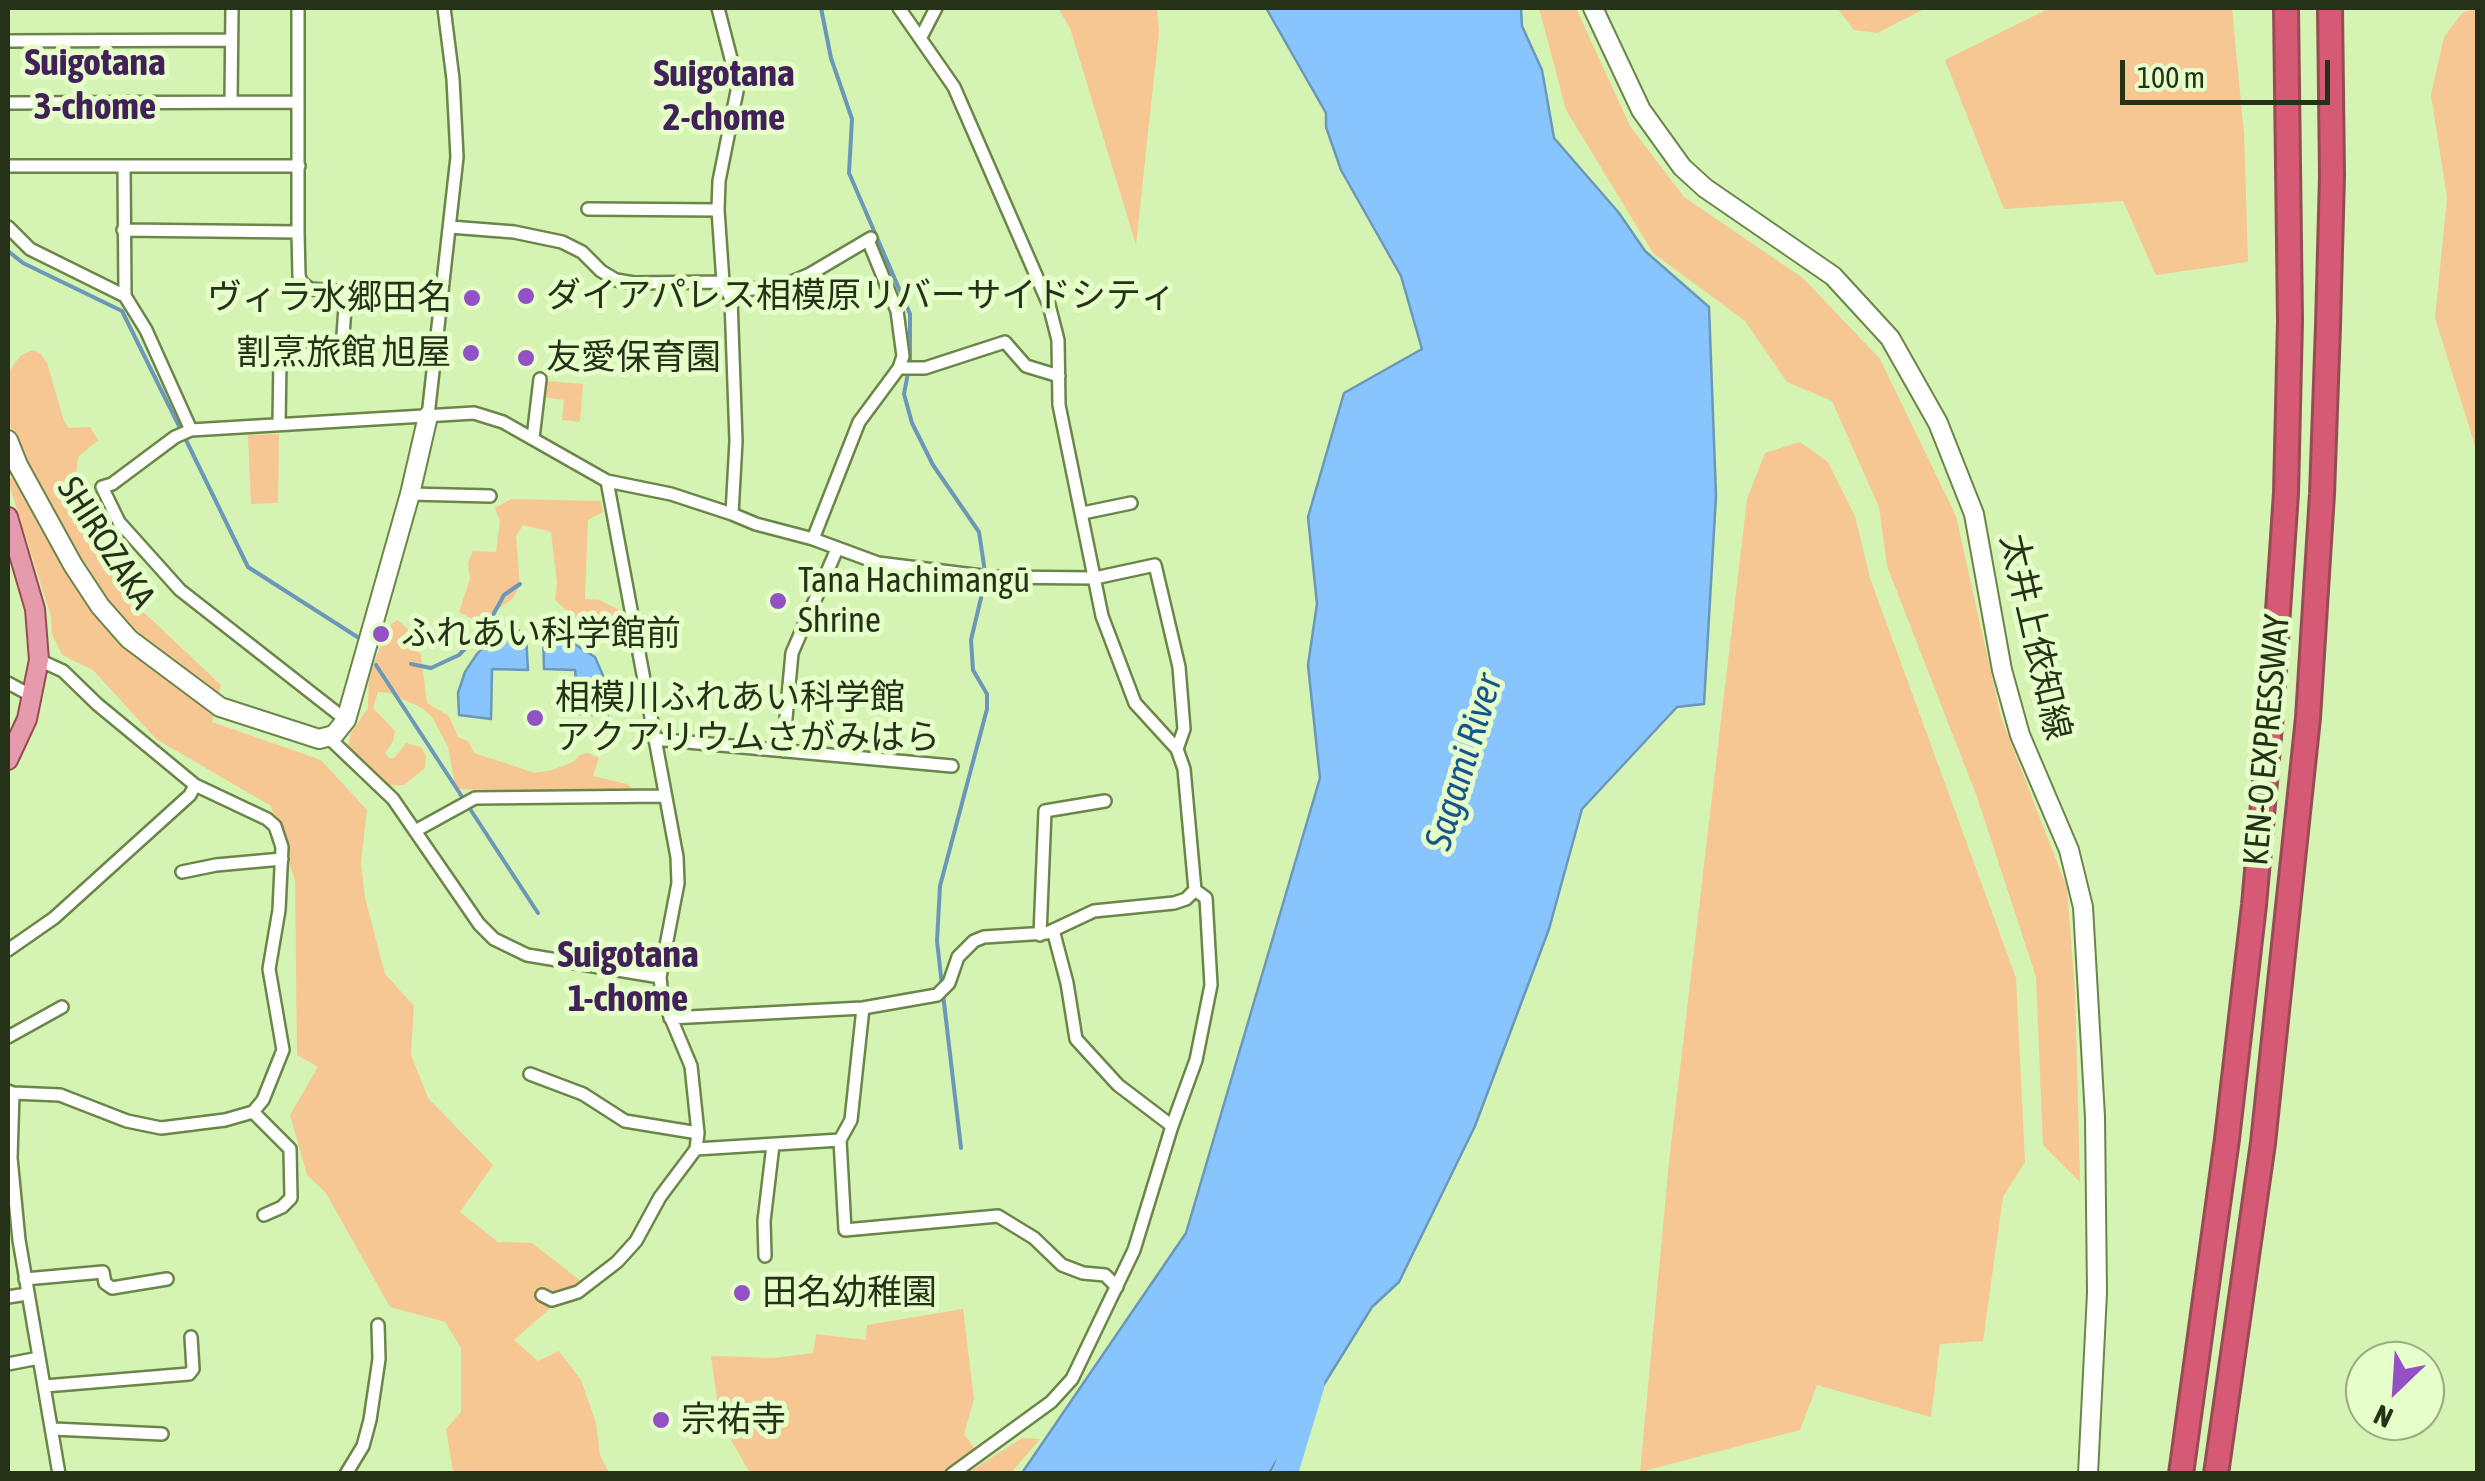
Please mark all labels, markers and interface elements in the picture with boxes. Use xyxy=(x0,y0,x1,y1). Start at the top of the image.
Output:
district label: Suigotana 3-chome xyxy=(24,40,166,130)
scale bar xyxy=(2125,40,2335,102)
district label: Suigotana 2-chome xyxy=(653,51,795,140)
text: 100 m xyxy=(2137,60,2205,94)
place label: ダイアパレス相模原リバーサイドシティ xyxy=(546,275,1176,317)
place label: ヴィラ水郷田名 xyxy=(207,277,452,319)
marker: ダイアパレス相模原リバーサイドシティ xyxy=(515,285,537,307)
marker: ヴィラ水郷田名 xyxy=(461,287,483,309)
place label: 割烹旅館 旭屋 xyxy=(236,332,451,374)
place label: 友愛保育園 xyxy=(546,337,721,379)
marker: 割烹旅館 旭屋 xyxy=(460,342,482,364)
marker: 友愛保育園 xyxy=(515,347,537,369)
street label: SHIROZAKA xyxy=(48,469,164,617)
street label: 太井上依知線 xyxy=(1991,530,2079,744)
place label: Tana Hachimangū Shrine xyxy=(798,560,1030,642)
marker: Tana Hachimangū Shrine xyxy=(767,590,789,612)
place label: ふれあい科学館前 xyxy=(401,613,681,655)
street label: KEN-O EXPRESSWAY xyxy=(2235,613,2299,867)
marker: ふれあい科学館前 xyxy=(370,623,392,645)
water label: Sagami River xyxy=(1416,669,1512,855)
place label: 相模川ふれあい科学館 アクアリウムさがみはら xyxy=(555,677,940,759)
marker: 相模川ふれあい科学館 アクアリウムさがみはら xyxy=(524,707,546,729)
district label: Suigotana 1-chome xyxy=(557,932,699,1022)
place label: 田名幼稚園 xyxy=(762,1272,937,1314)
marker: 田名幼稚園 xyxy=(731,1282,753,1304)
north arrow xyxy=(2345,1341,2445,1441)
text: N xyxy=(2369,1398,2397,1434)
place label: 宗祐寺 xyxy=(681,1399,786,1441)
marker: 宗祐寺 xyxy=(650,1409,672,1431)

